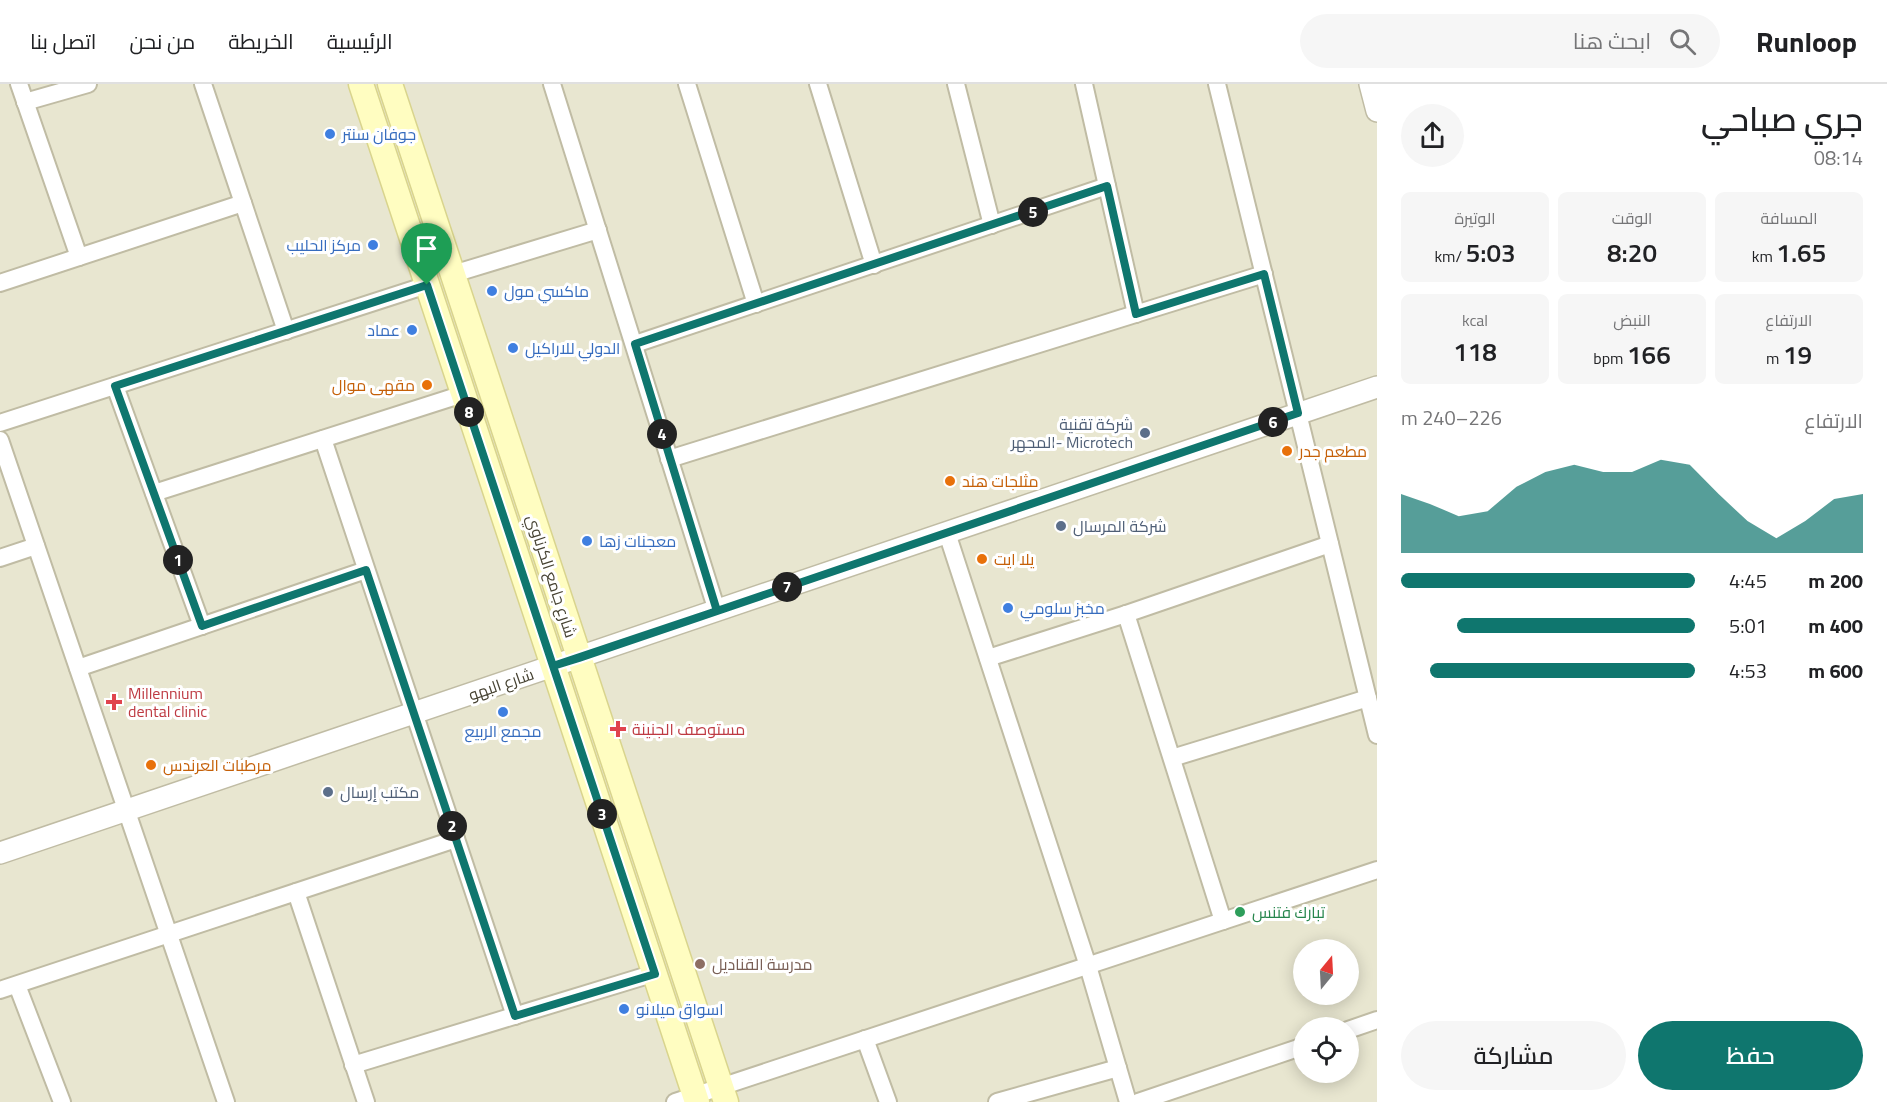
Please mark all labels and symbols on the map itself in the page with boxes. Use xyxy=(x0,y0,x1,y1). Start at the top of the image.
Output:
place label: جوفان سنتر xyxy=(341,122,416,146)
marker: جوفان سنتر xyxy=(323,127,337,141)
pin: 5 xyxy=(1018,197,1048,227)
pin xyxy=(401,223,452,285)
place label: مركز الحليب xyxy=(287,233,361,257)
marker: مركز الحليب xyxy=(366,238,380,252)
place label: ماكسي مول xyxy=(504,279,589,304)
marker: ماكسي مول xyxy=(485,284,499,298)
place label: عماد xyxy=(367,318,400,342)
marker: عماد xyxy=(405,323,419,337)
place label: الدولي للاراكيل xyxy=(525,336,620,362)
marker: الدولي للاراكيل xyxy=(506,341,520,355)
place label: مقهى موال xyxy=(332,373,415,397)
marker: مقهى موال xyxy=(420,378,434,392)
pin: 8 xyxy=(454,397,484,427)
pin: 6 xyxy=(1258,407,1288,437)
place label: شركة تقنية المجهر- Microtech xyxy=(1010,412,1133,454)
pin: 4 xyxy=(647,419,677,449)
marker: شركة تقنية المجهر- Microtech xyxy=(1138,426,1152,440)
place label: مطعم جدر xyxy=(1298,439,1367,463)
marker: مطعم جدر xyxy=(1280,444,1294,458)
place label: مثلجات هند xyxy=(962,469,1038,493)
marker: مثلجات هند xyxy=(943,474,957,488)
street label: شارع جامع الكرناوي xyxy=(519,511,583,641)
place label: شركة المرسال xyxy=(1073,514,1166,538)
marker: شركة المرسال xyxy=(1054,519,1068,533)
place label: معجنات زها xyxy=(599,529,676,553)
marker: معجنات زها xyxy=(580,534,594,548)
pin: 1 xyxy=(163,545,193,575)
place label: يلا ايت xyxy=(994,547,1035,571)
marker: يلا ايت xyxy=(975,552,989,566)
pin: 7 xyxy=(772,572,802,602)
place label: مخبز سلومي xyxy=(1020,596,1105,622)
marker: مخبز سلومي xyxy=(1001,601,1015,615)
street label: شارع البهو xyxy=(465,662,537,706)
place label: Millennium dental clinic xyxy=(128,681,207,723)
marker: Millennium dental clinic xyxy=(105,693,123,711)
marker: مجمع الربيع xyxy=(496,705,510,719)
place label: مستوصف الجنينة xyxy=(632,717,745,741)
place label: مجمع الربيع xyxy=(465,719,541,743)
marker: مستوصف الجنينة xyxy=(609,720,627,738)
place label: مرطبات العرندس xyxy=(163,753,271,777)
marker: مرطبات العرندس xyxy=(144,758,158,772)
place label: مكتب إرسال xyxy=(340,780,419,804)
marker: مكتب إرسال xyxy=(321,785,335,799)
pin: 3 xyxy=(587,799,617,829)
pin: 2 xyxy=(437,811,467,841)
place label: تبارك فتنس xyxy=(1252,900,1326,924)
marker: تبارك فتنس xyxy=(1233,905,1247,919)
north arrow xyxy=(1293,939,1359,1005)
place label: مدرسة القناديل xyxy=(712,952,813,976)
marker: مدرسة القناديل xyxy=(693,957,707,971)
place label: اسواق ميلانو xyxy=(636,997,724,1021)
marker: اسواق ميلانو xyxy=(617,1002,631,1016)

